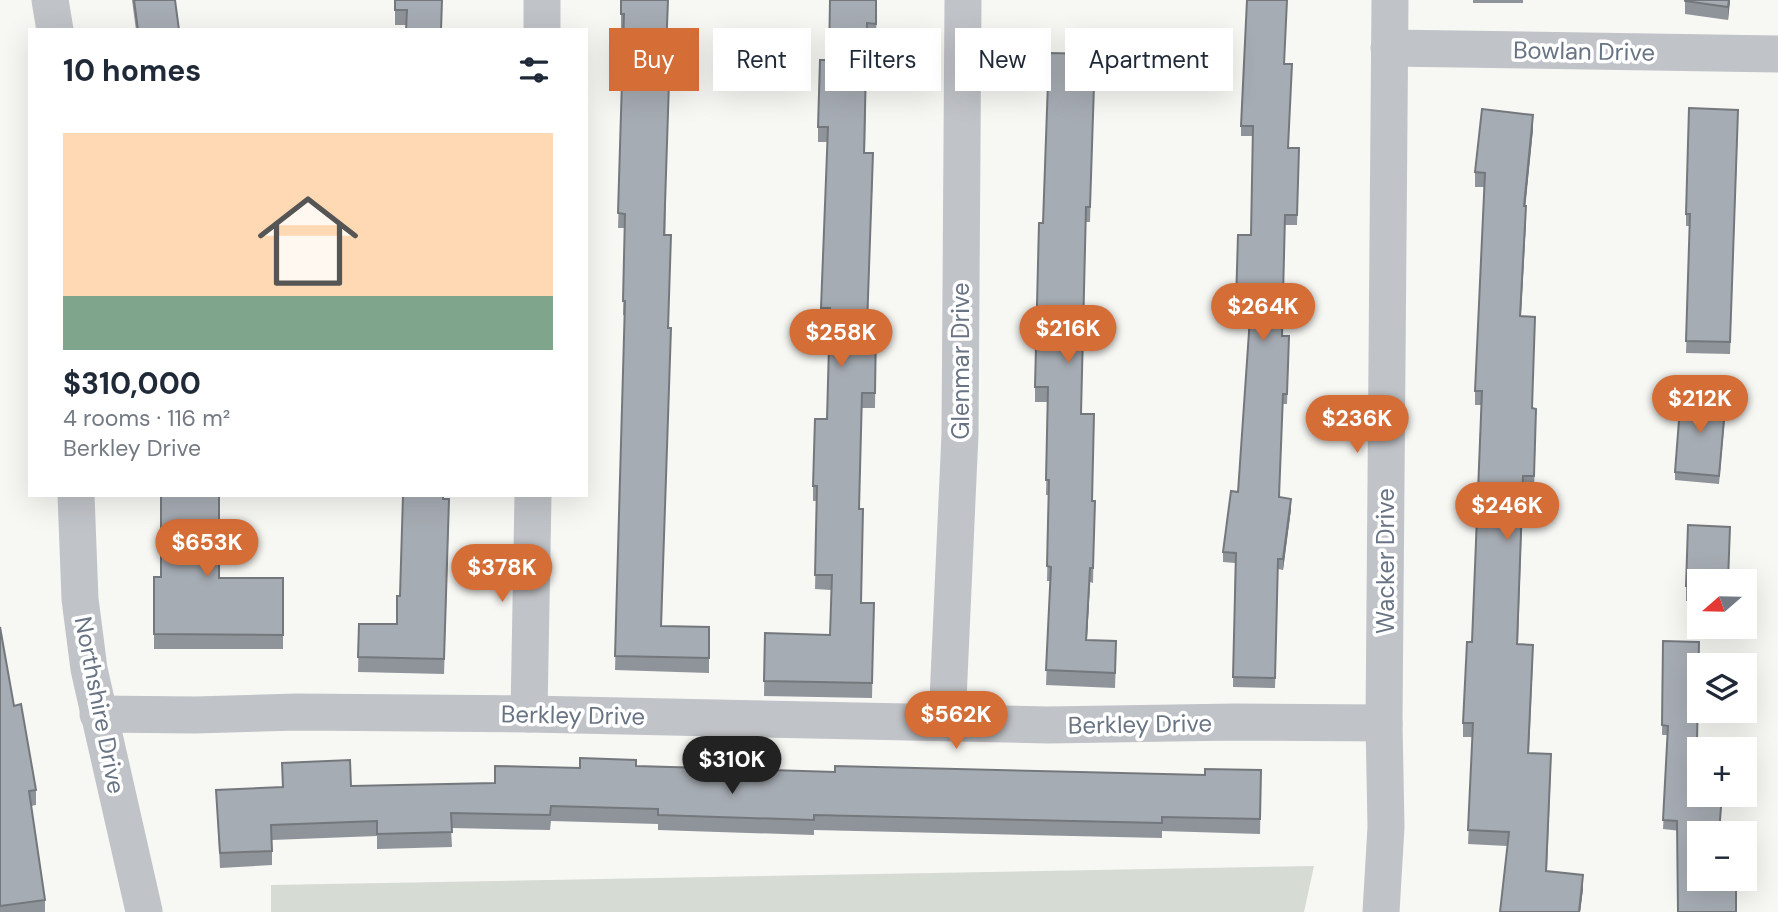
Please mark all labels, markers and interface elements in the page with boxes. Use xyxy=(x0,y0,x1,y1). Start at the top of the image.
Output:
chip: Buy xyxy=(609,28,699,91)
chip: Rent xyxy=(713,28,811,91)
chip: Filters xyxy=(825,28,941,91)
chip: New xyxy=(955,28,1051,91)
chip: Apartment xyxy=(1065,28,1233,91)
street label: Bowlan Drive xyxy=(1513,34,1655,68)
text: 10 homes xyxy=(63,51,201,90)
icon: filters xyxy=(515,51,553,89)
icon: home xyxy=(245,178,371,304)
street label: Glenmar Drive xyxy=(945,282,976,440)
pin: $264K xyxy=(1214,284,1312,343)
text: $264K xyxy=(1227,291,1299,321)
pin: $216K xyxy=(1019,306,1117,365)
pin: $258K xyxy=(792,310,890,369)
text: $216K xyxy=(1035,313,1101,343)
text: $258K xyxy=(805,317,877,347)
text: $310,000 xyxy=(63,364,201,403)
pin: $212K xyxy=(1651,376,1749,435)
text: $212K xyxy=(1668,383,1732,413)
pin: $236K xyxy=(1308,396,1406,455)
text: 4 rooms · 116 m² xyxy=(63,403,230,433)
text: $236K xyxy=(1322,403,1392,433)
text: Berkley Drive xyxy=(63,433,201,463)
pin: $246K xyxy=(1458,482,1556,542)
street label: Wacker Drive xyxy=(1370,488,1401,634)
text: $246K xyxy=(1471,490,1543,520)
pin: $653K xyxy=(158,520,256,579)
text: $653K xyxy=(171,527,243,557)
pin: $378K xyxy=(453,544,551,604)
text: $378K xyxy=(467,552,537,582)
north arrow xyxy=(1687,569,1757,639)
map controls xyxy=(1687,569,1757,891)
street label: Northshire Drive xyxy=(68,614,132,796)
button: layers xyxy=(1687,653,1757,723)
pin: $562K xyxy=(907,692,1005,751)
street label: Berkley Drive xyxy=(501,698,645,732)
text: $562K xyxy=(921,699,991,729)
street label: Berkley Drive xyxy=(1068,707,1212,741)
pin: $310K xyxy=(683,736,781,796)
button: + xyxy=(1687,737,1757,807)
text: $310K xyxy=(698,744,766,774)
button: − xyxy=(1687,821,1757,891)

